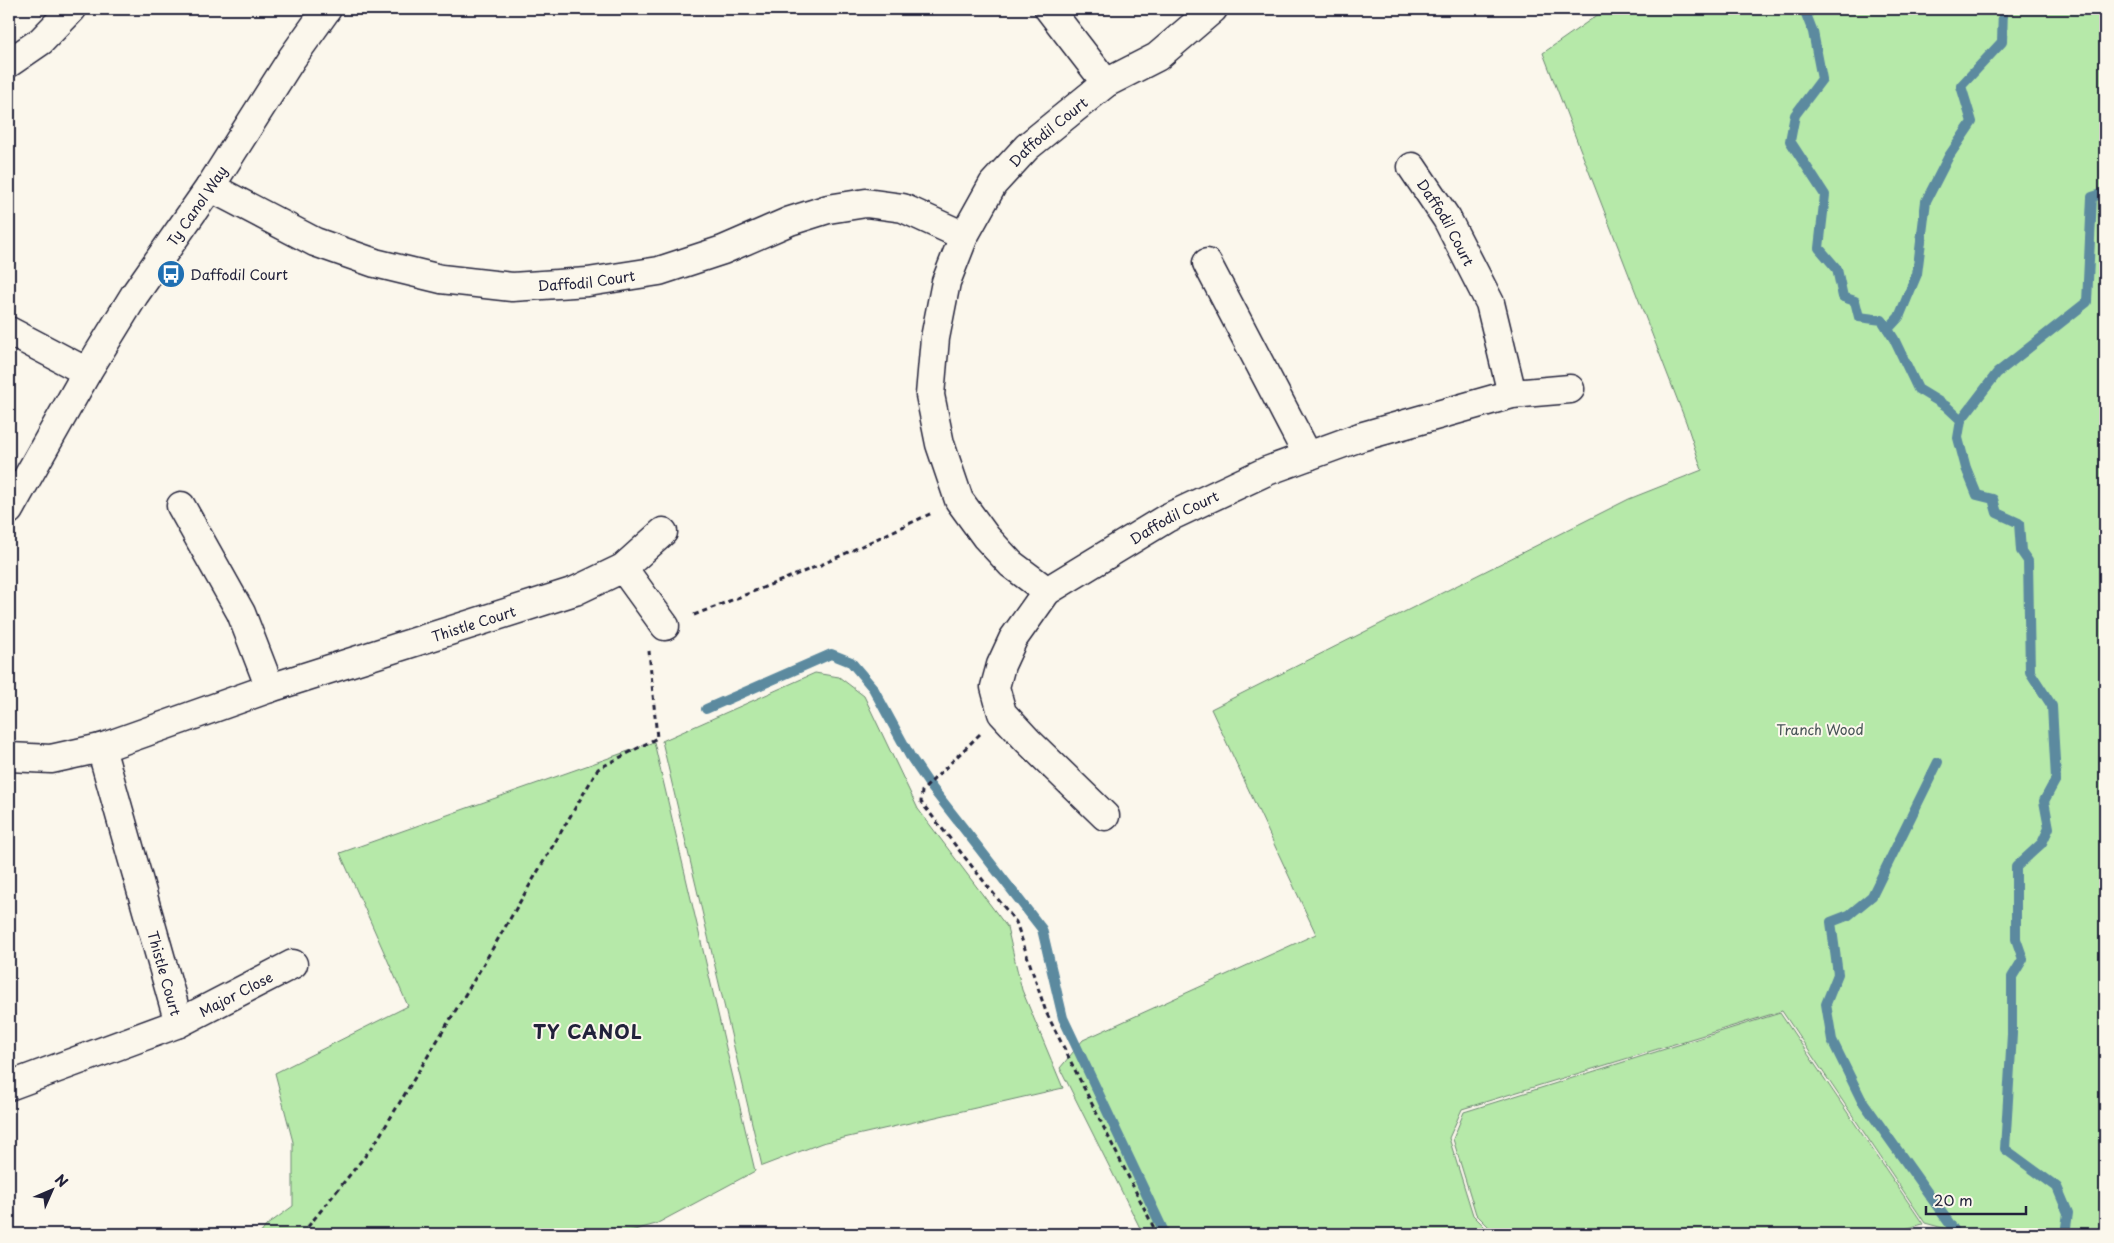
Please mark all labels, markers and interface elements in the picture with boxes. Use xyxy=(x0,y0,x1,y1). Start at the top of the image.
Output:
street label: Daffodil Court xyxy=(1004,92,1092,171)
street label: Ty Canol Way xyxy=(162,161,232,250)
street label: Daffodil Court xyxy=(1412,174,1480,270)
bus stop icon: Daffodil Court xyxy=(156,259,186,289)
place label: Daffodil Court xyxy=(190,264,288,285)
street label: Daffodil Court xyxy=(537,264,637,296)
street label: Daffodil Court xyxy=(1125,485,1222,549)
street label: Thistle Court xyxy=(429,600,518,647)
park label: Tranch Wood xyxy=(1776,719,1864,740)
street label: Thistle Court xyxy=(143,928,187,1018)
street label: Major Close xyxy=(195,966,276,1022)
district label: TY CANOL xyxy=(533,1017,643,1045)
north arrow xyxy=(28,1166,78,1216)
text: N xyxy=(50,1169,73,1192)
scale bar xyxy=(1926,1183,2026,1215)
text: 20 m xyxy=(1934,1188,1973,1211)

